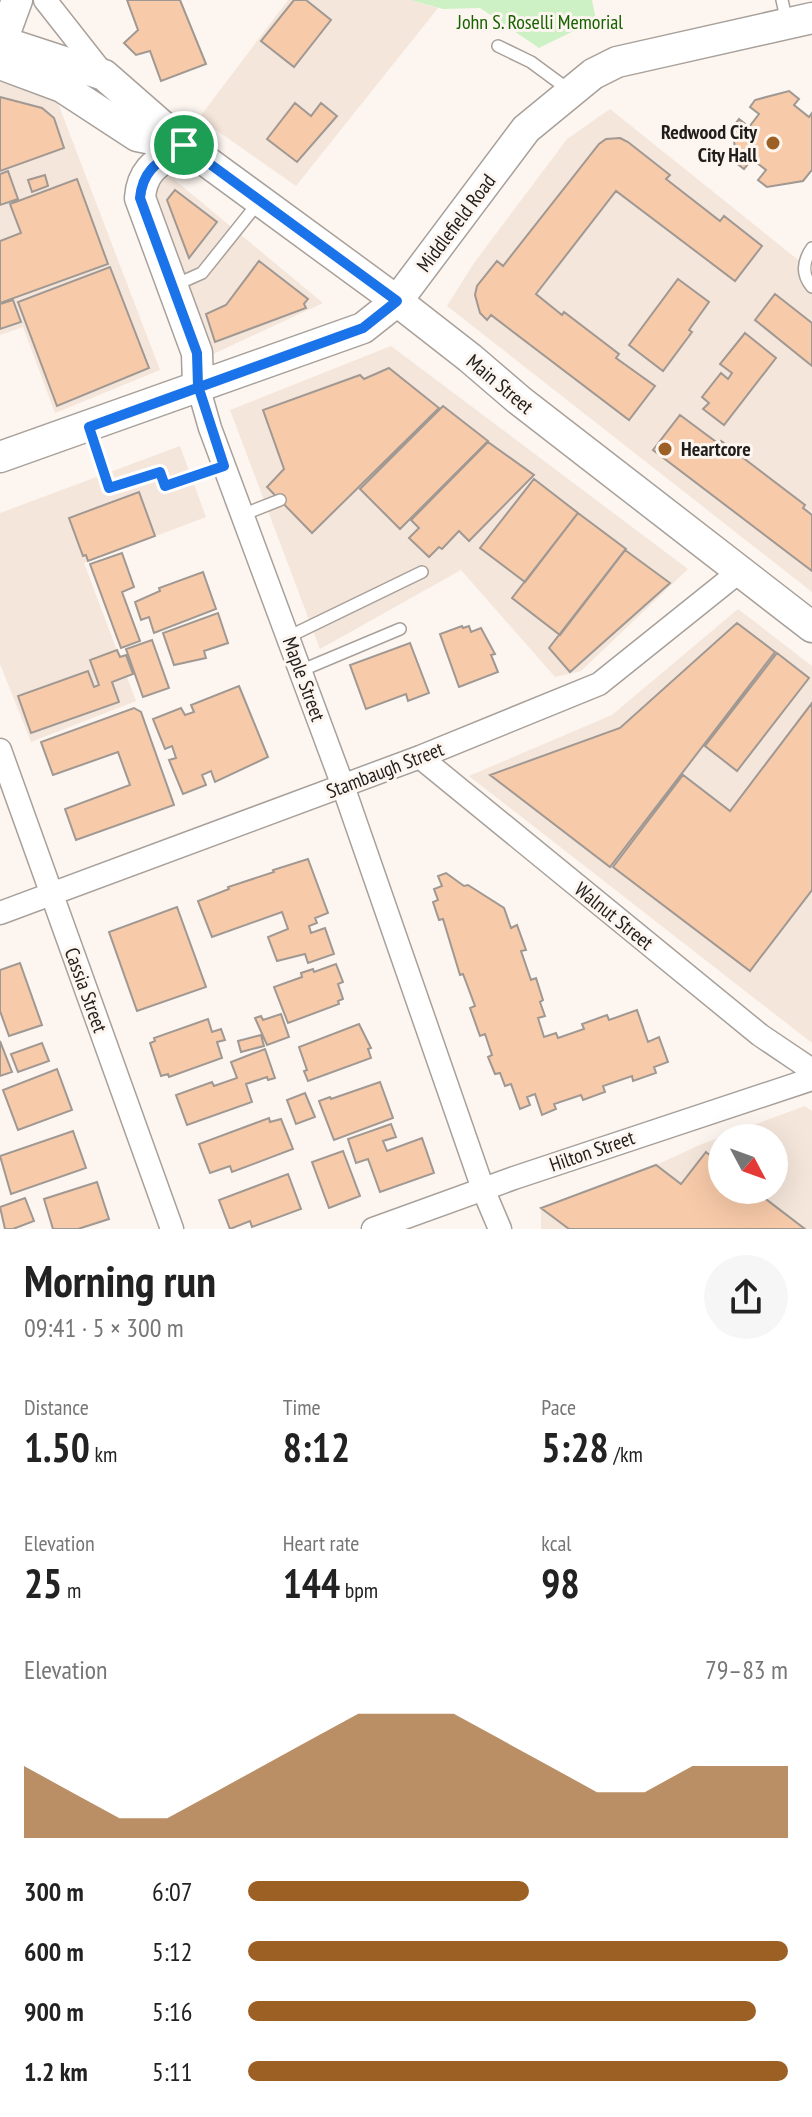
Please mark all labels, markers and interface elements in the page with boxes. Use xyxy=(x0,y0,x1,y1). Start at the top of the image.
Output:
park label: John S. Roselli Memorial xyxy=(456,9,623,35)
pin xyxy=(150,111,218,179)
place label: Redwood City City Hall xyxy=(661,119,758,168)
icon: arrive xyxy=(162,123,206,167)
marker: Redwood City City Hall xyxy=(764,134,782,152)
street label: Middlefield Road xyxy=(411,169,501,277)
street label: Main Street xyxy=(461,348,539,420)
place label: Heartcore xyxy=(681,436,751,462)
marker: Heartcore xyxy=(656,440,674,458)
street label: Maple Street xyxy=(277,633,331,725)
street label: Stambaugh Street xyxy=(323,736,448,804)
street label: Walnut Street xyxy=(569,876,659,956)
street label: Cassia Street xyxy=(59,944,114,1036)
street label: Hilton Street xyxy=(546,1124,638,1178)
north arrow xyxy=(708,1124,788,1204)
map controls xyxy=(708,1124,788,1204)
text: Morning run xyxy=(24,1252,216,1309)
button: share xyxy=(704,1255,788,1339)
text: 09:41 · 5 × 300 m xyxy=(24,1311,184,1344)
text: Distance xyxy=(24,1393,89,1421)
text: Time xyxy=(283,1393,321,1421)
text: Pace xyxy=(541,1393,576,1421)
text: 1.50 xyxy=(24,1421,90,1473)
text: 8:12 xyxy=(283,1421,350,1473)
text: 5:28 xyxy=(541,1421,609,1473)
text: km xyxy=(90,1440,117,1468)
text: /km xyxy=(609,1440,643,1468)
text: Elevation xyxy=(24,1529,95,1557)
text: Heart rate xyxy=(283,1529,359,1557)
text: kcal xyxy=(541,1529,571,1557)
text: 25 xyxy=(24,1557,62,1609)
text: 144 xyxy=(283,1557,340,1609)
text: 98 xyxy=(541,1557,580,1609)
text: m xyxy=(62,1576,81,1604)
text: bpm xyxy=(340,1576,378,1604)
text: Elevation xyxy=(24,1653,107,1686)
text: 79–83 m xyxy=(705,1653,788,1686)
text: 300 m xyxy=(24,1875,84,1908)
text: 6:07 xyxy=(152,1875,192,1908)
text: 600 m xyxy=(24,1935,84,1968)
text: 5:12 xyxy=(152,1935,192,1968)
text: 900 m xyxy=(24,1995,84,2028)
text: 5:16 xyxy=(152,1995,192,2028)
text: 1.2 km xyxy=(24,2055,88,2088)
text: 5:11 xyxy=(152,2055,192,2088)

